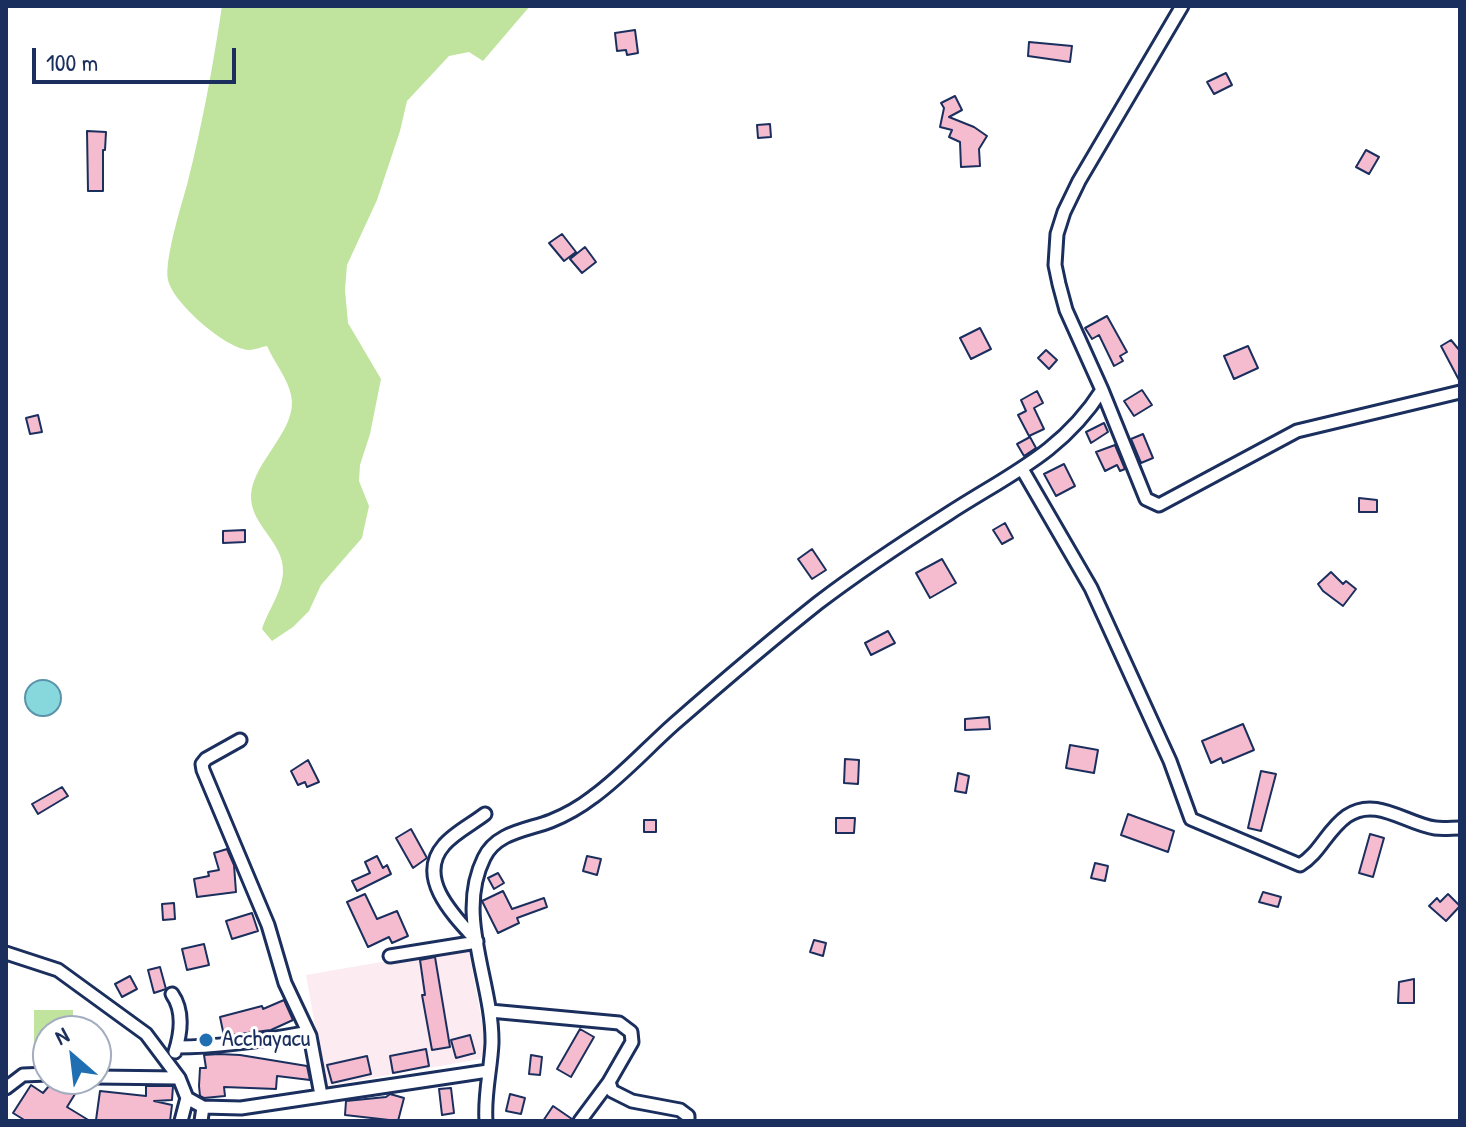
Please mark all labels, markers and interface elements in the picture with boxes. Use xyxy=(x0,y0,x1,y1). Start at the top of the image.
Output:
scale bar xyxy=(36,32,240,82)
text: 100 m xyxy=(46,46,98,78)
north arrow xyxy=(32,1015,112,1095)
text: N xyxy=(49,1020,74,1052)
place label: Acchayacu xyxy=(222,1026,310,1054)
marker: Acchayacu xyxy=(197,1031,215,1049)

